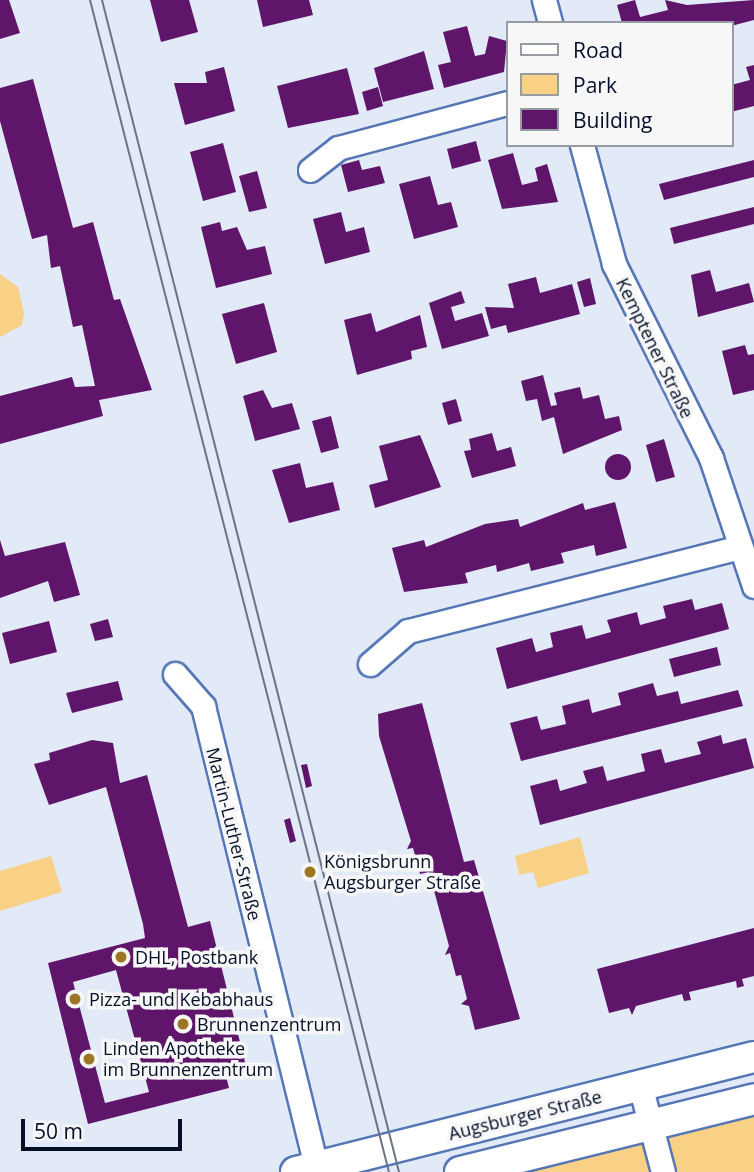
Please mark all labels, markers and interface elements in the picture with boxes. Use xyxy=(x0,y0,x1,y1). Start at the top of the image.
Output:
legend xyxy=(505,21,733,147)
text: Road xyxy=(573,36,623,64)
text: Park xyxy=(573,71,617,99)
text: Building xyxy=(573,106,652,134)
street label: Kemptener Straße xyxy=(612,274,698,422)
street label: Martin-Luther-Straße xyxy=(202,745,266,923)
place label: Königsbrunn Augsburger Straße xyxy=(324,851,481,894)
marker: Königsbrunn Augsburger Straße xyxy=(302,864,318,880)
place label: DHL, Postbank xyxy=(135,946,258,968)
marker: DHL, Postbank xyxy=(113,949,129,965)
place label: Pizza- und Kebabhaus xyxy=(89,988,273,1010)
marker: Pizza- und Kebabhaus xyxy=(67,991,83,1007)
place label: Brunnenzentrum xyxy=(197,1013,341,1035)
marker: Brunnenzentrum xyxy=(175,1016,191,1032)
place label: Linden Apotheke im Brunnenzentrum xyxy=(103,1038,273,1080)
marker: Linden Apotheke im Brunnenzentrum xyxy=(81,1051,97,1067)
street label: Augsburger Straße xyxy=(446,1086,604,1144)
scale bar xyxy=(24,1106,186,1150)
text: 50 m xyxy=(34,1117,83,1145)

